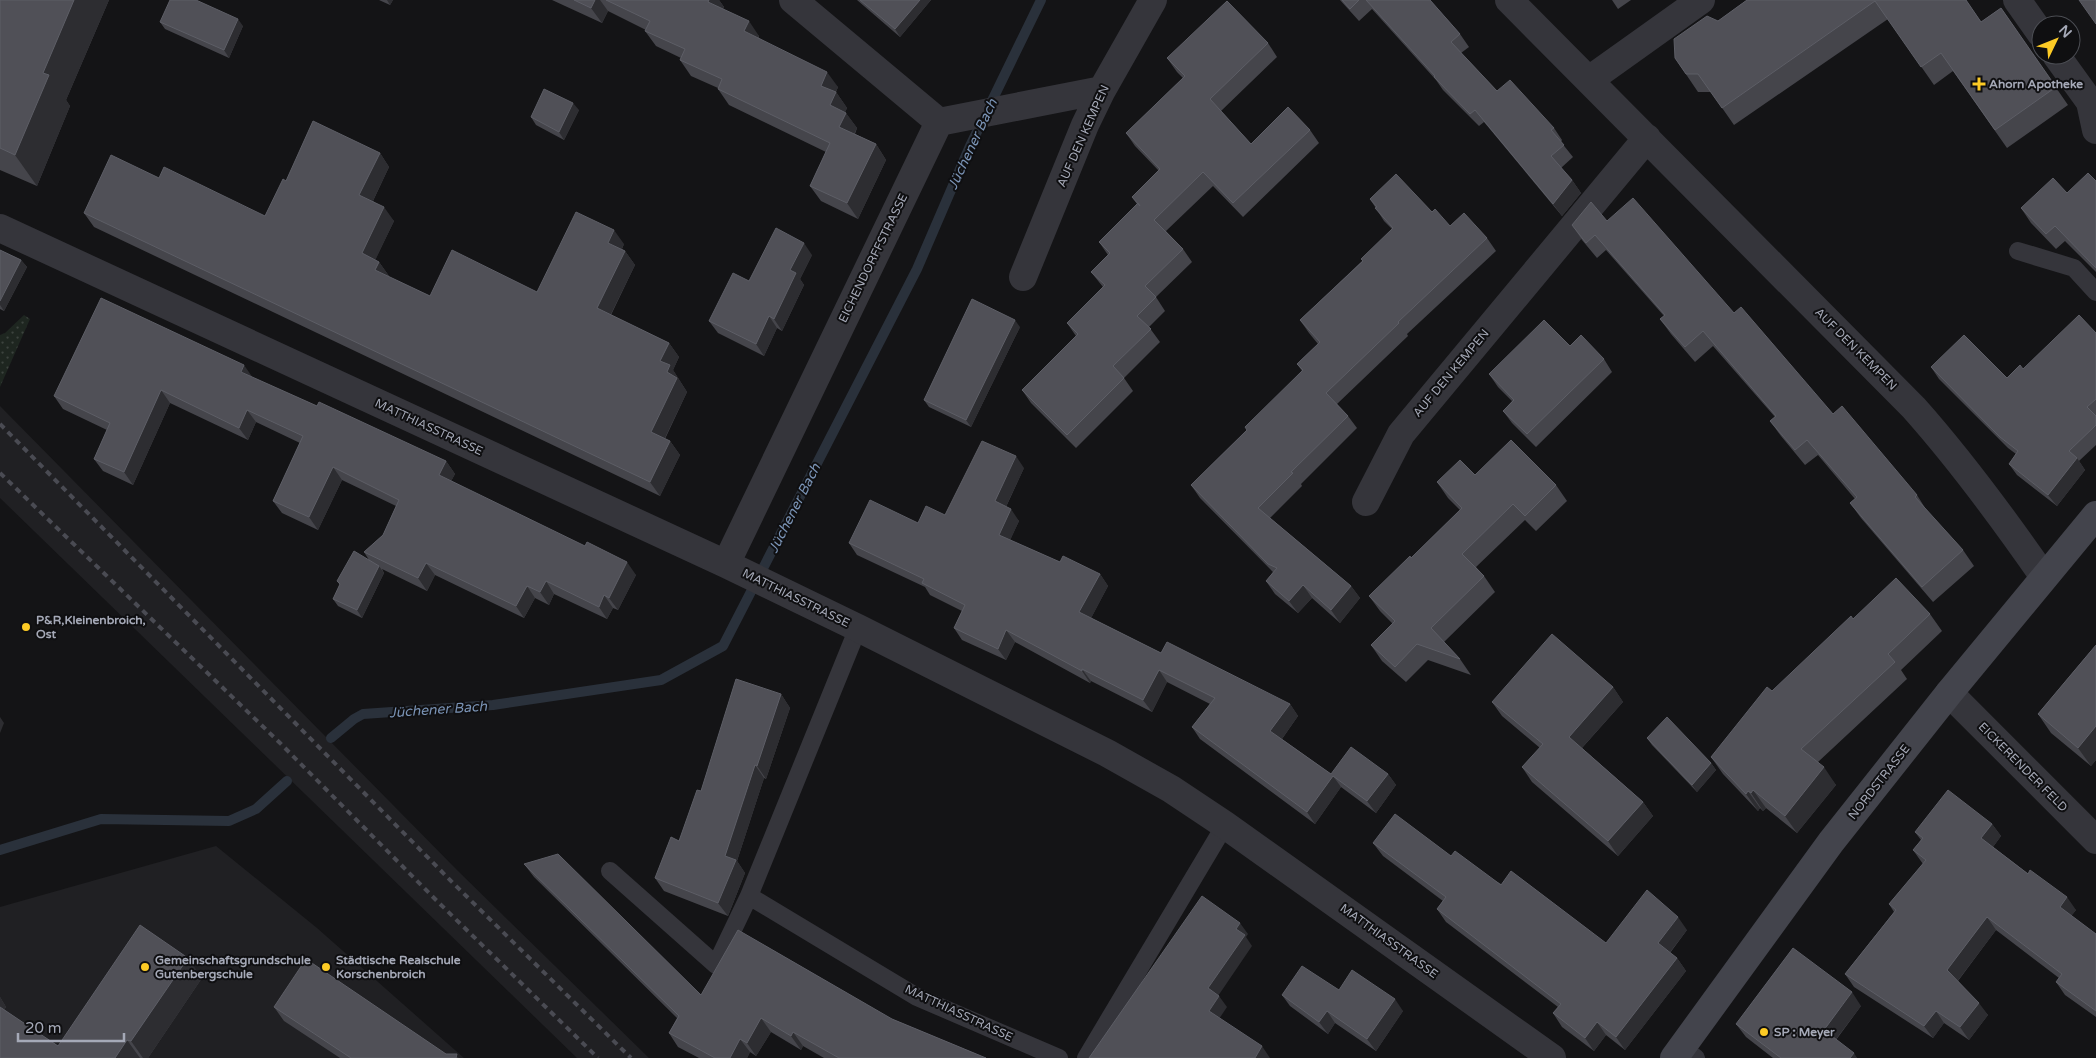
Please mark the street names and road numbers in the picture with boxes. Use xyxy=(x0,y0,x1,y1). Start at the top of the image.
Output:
street label: AUF DEN KEMPEN xyxy=(1054,83,1112,189)
street label: EICHENDORFFSTRASSE xyxy=(836,191,911,325)
street label: AUF DEN KEMPEN xyxy=(1812,305,1900,393)
street label: AUF DEN KEMPEN xyxy=(1410,326,1492,420)
street label: MATTHIASSTRASSE xyxy=(373,396,485,458)
street label: MATTHIASSTRASSE xyxy=(740,566,852,630)
street label: EICKERENDER FELD xyxy=(1976,720,2070,814)
street label: NORDSTRASSE xyxy=(1845,742,1913,822)
street label: MATTHIASSTRASSE xyxy=(1337,901,1441,981)
street label: MATTHIASSTRASSE xyxy=(903,982,1015,1044)

